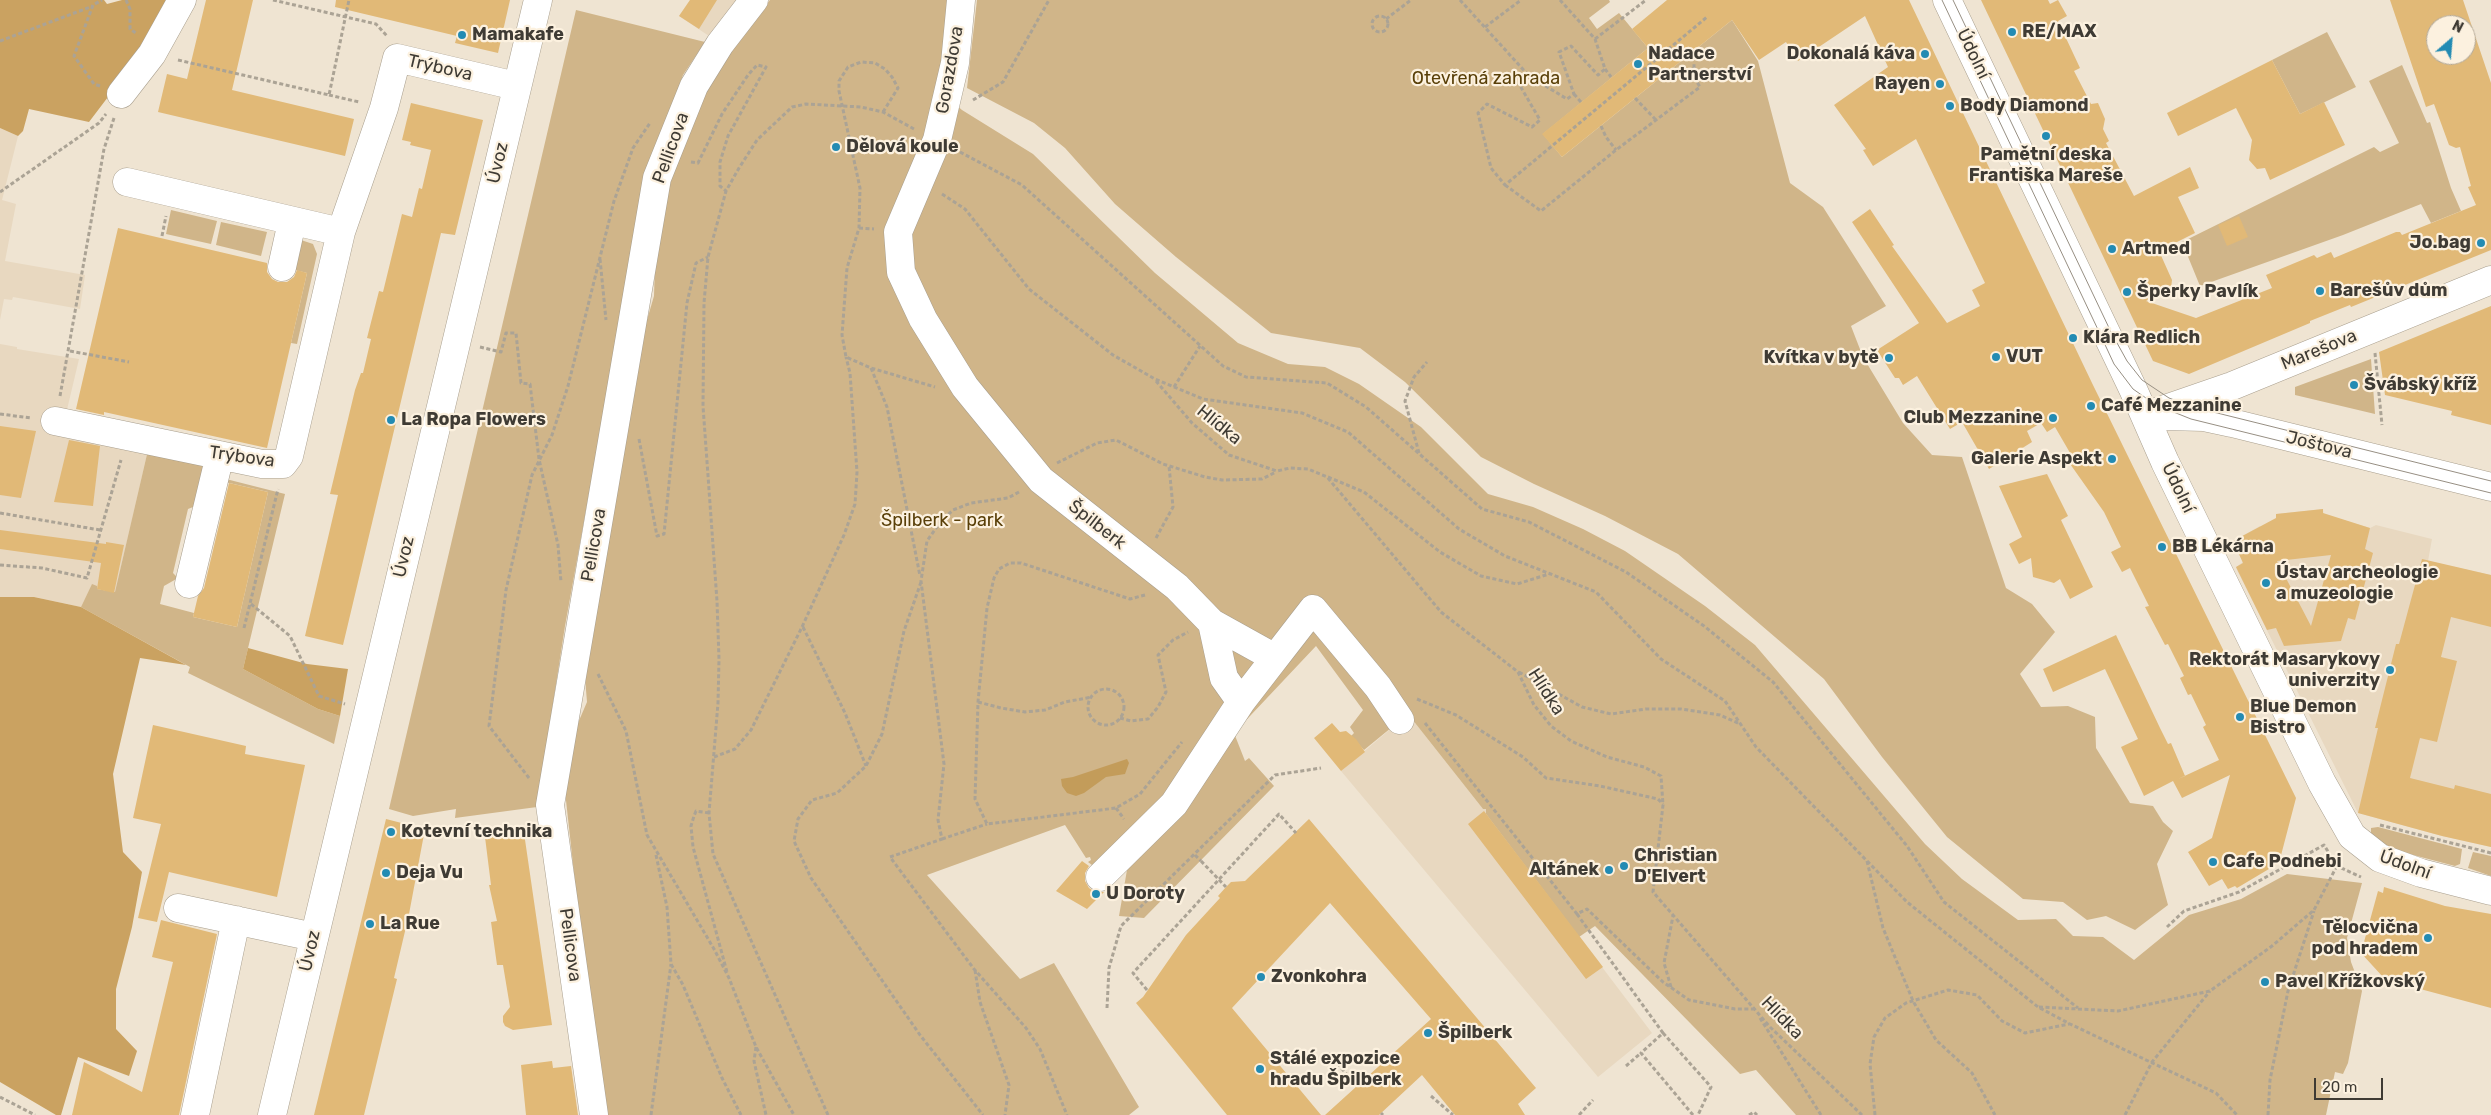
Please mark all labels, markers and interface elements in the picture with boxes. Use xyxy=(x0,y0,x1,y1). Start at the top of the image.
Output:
north arrow xyxy=(2426,15,2476,65)
text: N xyxy=(2449,17,2466,37)
place label: RE/MAX xyxy=(2022,21,2097,43)
place label: Mamakafe xyxy=(472,24,564,46)
street label: Gorazdova xyxy=(932,25,968,115)
street label: Údolní xyxy=(1952,25,1994,83)
marker: RE/MAX xyxy=(2006,26,2018,38)
marker: Mamakafe xyxy=(456,29,468,41)
place label: Nadace Partnerství xyxy=(1648,43,1752,86)
place label: Dokonalá káva xyxy=(1787,43,1915,65)
marker: Dokonalá káva xyxy=(1919,48,1931,60)
street label: Trýbova xyxy=(405,50,475,86)
marker: Nadace Partnerství xyxy=(1632,58,1644,70)
park label: Otevřená zahrada xyxy=(1412,68,1560,90)
place label: Rayen xyxy=(1875,73,1930,95)
marker: Rayen xyxy=(1934,78,1946,90)
place label: Body Diamond xyxy=(1960,95,2089,117)
marker: Body Diamond xyxy=(1944,100,1956,112)
street label: Pellicova xyxy=(648,109,694,187)
marker: Pamětní deska Františka Mareše xyxy=(2040,130,2052,142)
place label: Dělová koule xyxy=(846,136,959,158)
street label: Úvoz xyxy=(483,140,513,186)
marker: Dělová koule xyxy=(830,141,842,153)
place label: Pamětní deska Františka Mareše xyxy=(1969,144,2123,186)
place label: Jo.bag xyxy=(2410,232,2471,254)
marker: Jo.bag xyxy=(2475,237,2487,249)
place label: Artmed xyxy=(2122,238,2190,260)
marker: Artmed xyxy=(2106,243,2118,255)
place label: Barešův dům xyxy=(2330,280,2447,302)
place label: Šperky Pavlík xyxy=(2137,281,2258,303)
marker: Barešův dům xyxy=(2314,285,2326,297)
marker: Šperky Pavlík xyxy=(2121,286,2133,298)
street label: Marešova xyxy=(2278,325,2360,375)
place label: Klára Redlich xyxy=(2083,327,2200,349)
marker: Klára Redlich xyxy=(2067,332,2079,344)
place label: VUT xyxy=(2006,346,2043,368)
place label: Kvítka v bytě xyxy=(1764,347,1879,369)
marker: VUT xyxy=(1990,351,2002,363)
marker: Kvítka v bytě xyxy=(1883,352,1895,364)
place label: Švábský kříž xyxy=(2364,374,2477,396)
marker: Švábský kříž xyxy=(2348,379,2360,391)
place label: Café Mezzanine xyxy=(2101,395,2242,417)
street label: Hlídka xyxy=(1192,400,1246,450)
marker: Café Mezzanine xyxy=(2085,400,2097,412)
place label: Club Mezzanine xyxy=(1903,407,2043,429)
place label: La Ropa Flowers xyxy=(401,409,546,431)
marker: Club Mezzanine xyxy=(2047,412,2059,424)
marker: La Ropa Flowers xyxy=(385,414,397,426)
street label: Joštova xyxy=(2284,426,2354,464)
street label: Trýbova xyxy=(208,442,276,472)
place label: Galerie Aspekt xyxy=(1971,448,2102,470)
marker: Galerie Aspekt xyxy=(2106,453,2118,465)
street label: Údolní xyxy=(2157,459,2199,517)
street label: Špilberk xyxy=(1064,496,1130,554)
street label: Pellicova xyxy=(577,507,611,583)
park label: Špilberk - park xyxy=(881,510,1003,532)
street label: Úvoz xyxy=(389,534,419,580)
place label: BB Lékárna xyxy=(2172,536,2274,558)
marker: BB Lékárna xyxy=(2156,541,2168,553)
place label: Ústav archeologie a muzeologie xyxy=(2276,562,2438,604)
marker: Ústav archeologie a muzeologie xyxy=(2260,577,2272,589)
place label: Rektorát Masarykovy univerzity xyxy=(2189,649,2380,692)
marker: Rektorát Masarykovy univerzity xyxy=(2384,664,2396,676)
street label: Hlídka xyxy=(1523,665,1569,719)
place label: Blue Demon Bistro xyxy=(2250,696,2357,739)
marker: Blue Demon Bistro xyxy=(2234,711,2246,723)
place label: Kotevní technika xyxy=(401,821,552,843)
marker: Kotevní technika xyxy=(385,826,397,838)
place label: Christian D'Elvert xyxy=(1634,845,1717,888)
street label: Údolní xyxy=(2376,846,2434,884)
place label: Cafe Podnebi xyxy=(2223,851,2342,873)
marker: Cafe Podnebi xyxy=(2207,856,2219,868)
place label: Altánek xyxy=(1529,859,1599,881)
marker: Christian D'Elvert xyxy=(1618,860,1630,872)
place label: Deja Vu xyxy=(396,862,463,884)
marker: Altánek xyxy=(1603,864,1615,876)
marker: Deja Vu xyxy=(380,867,392,879)
place label: U Doroty xyxy=(1106,883,1185,905)
marker: U Doroty xyxy=(1090,888,1102,900)
street label: Pellicova xyxy=(554,907,586,983)
place label: La Rue xyxy=(380,913,440,935)
place label: Tělocvična pod hradem xyxy=(2312,917,2418,960)
marker: La Rue xyxy=(364,918,376,930)
street label: Úvoz xyxy=(295,928,325,974)
marker: Tělocvična pod hradem xyxy=(2422,932,2434,944)
place label: Zvonkohra xyxy=(1271,966,1367,988)
marker: Zvonkohra xyxy=(1255,971,1267,983)
place label: Pavel Křížkovský xyxy=(2275,971,2425,993)
marker: Pavel Křížkovský xyxy=(2259,976,2271,988)
street label: Hlídka xyxy=(1756,992,1808,1044)
place label: Špilberk xyxy=(1438,1022,1512,1044)
marker: Špilberk xyxy=(1422,1027,1434,1039)
place label: Stálé expozice hradu Špilberk xyxy=(1270,1048,1401,1090)
marker: Stálé expozice hradu Špilberk xyxy=(1254,1063,1266,1075)
scale bar xyxy=(2316,1068,2385,1100)
text: 20 m xyxy=(2322,1078,2357,1096)

